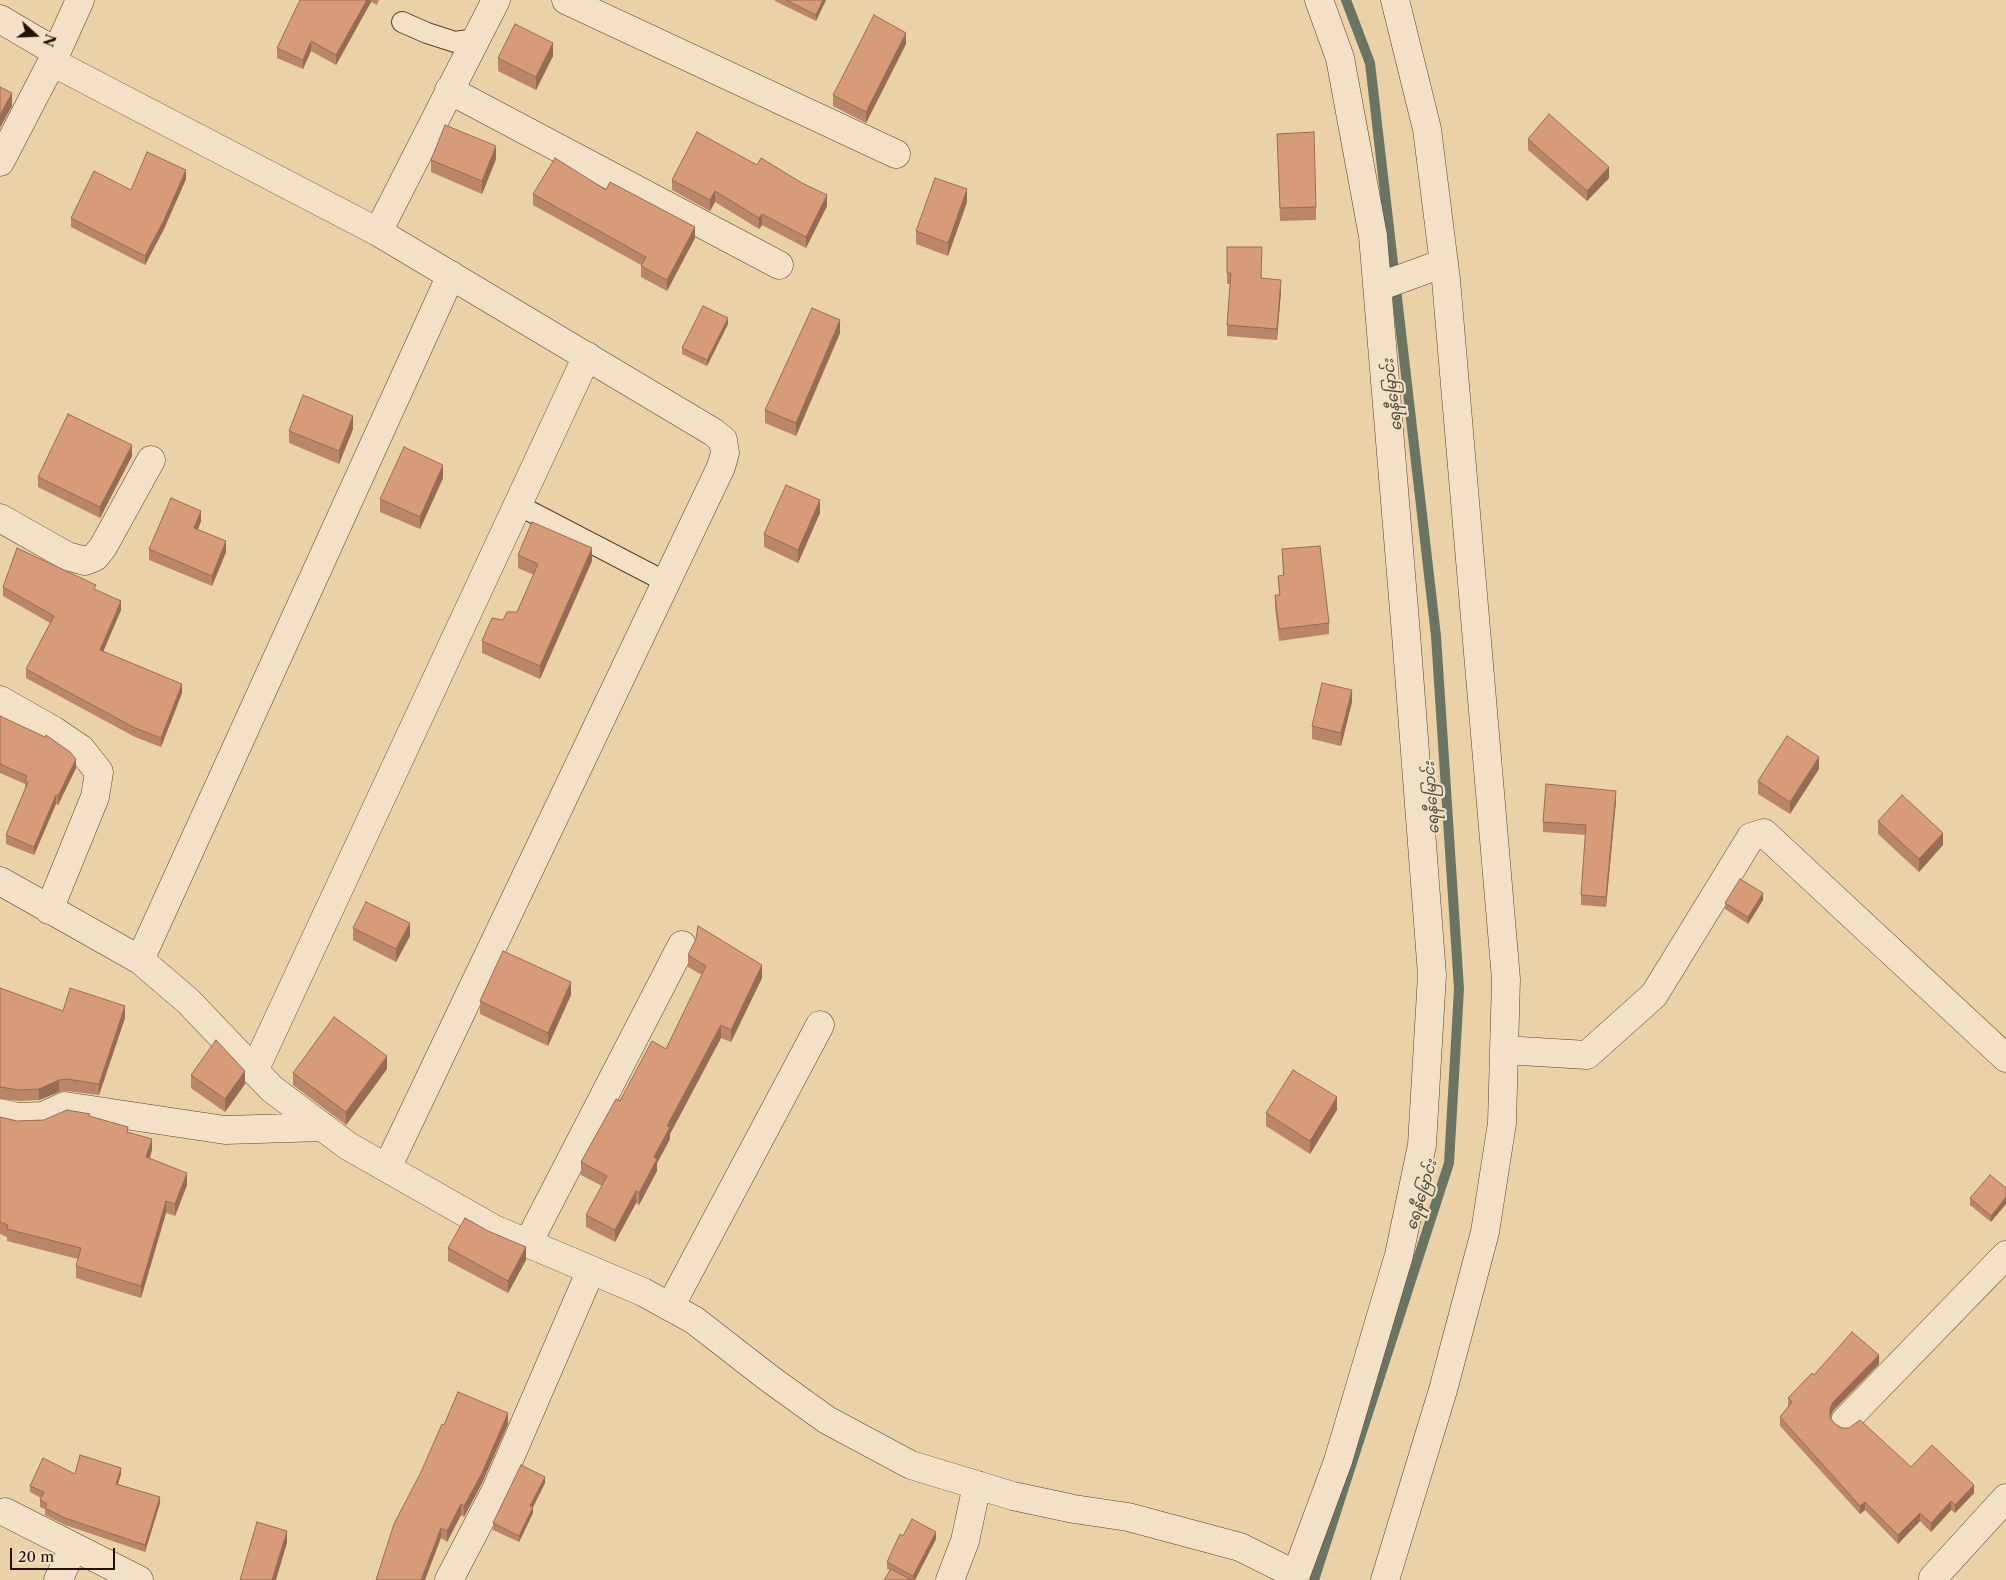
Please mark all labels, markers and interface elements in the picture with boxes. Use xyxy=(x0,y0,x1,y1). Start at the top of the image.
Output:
north arrow xyxy=(10,10,60,60)
text: N xyxy=(39,31,60,49)
water label: ရေနီမြောင်း xyxy=(1380,358,1406,432)
water label: ရေနီမြောင်း xyxy=(1420,761,1444,835)
water label: ရေနီမြောင်း xyxy=(1403,1158,1441,1232)
scale bar xyxy=(12,1538,118,1570)
text: 20 m xyxy=(18,1547,54,1566)

